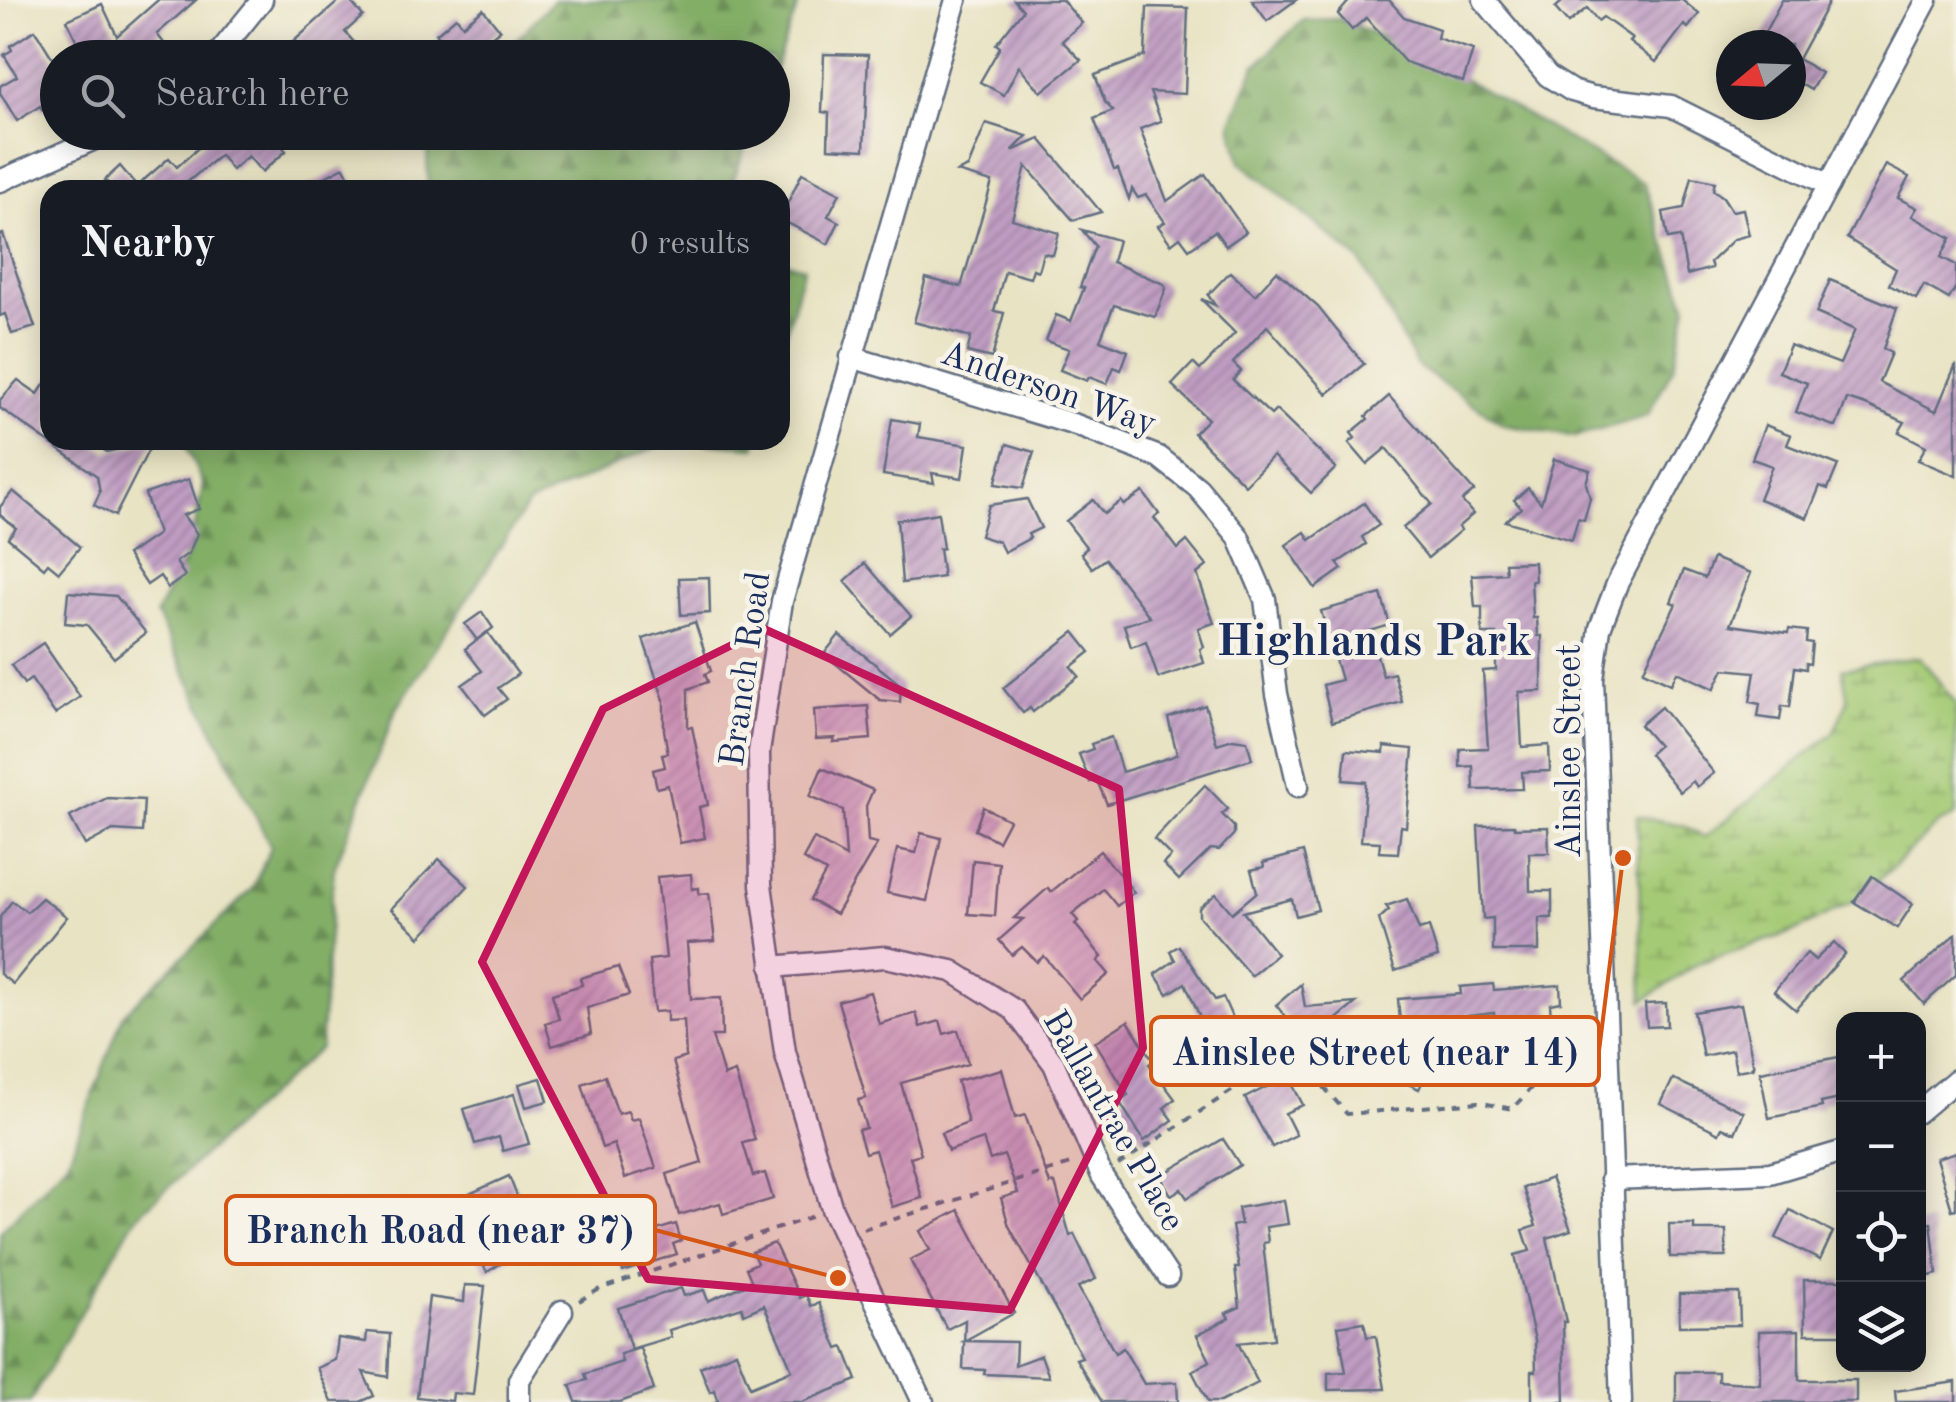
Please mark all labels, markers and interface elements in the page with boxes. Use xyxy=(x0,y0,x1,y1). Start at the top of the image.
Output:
north arrow xyxy=(1716,30,1806,120)
search box xyxy=(40,40,790,150)
icon: search xyxy=(75,68,130,123)
text: Search here xyxy=(155,76,350,114)
text: Nearby xyxy=(80,224,216,266)
text: 0 results xyxy=(630,229,750,261)
street label: Anderson Way xyxy=(936,336,1160,443)
street label: Branch Road xyxy=(715,569,777,769)
district label: Highlands Park xyxy=(1216,621,1532,666)
street label: Ainslee Street xyxy=(1553,644,1588,858)
street label: Ballantrae Place xyxy=(1036,1005,1190,1237)
map controls xyxy=(1836,1012,1926,1372)
button: + xyxy=(1836,1012,1926,1102)
callout: Ainslee Street (near 14) xyxy=(1151,1017,1599,1085)
text: Ainslee Street (near 14) xyxy=(1171,1036,1579,1074)
button: − xyxy=(1836,1102,1926,1192)
button: locate xyxy=(1836,1192,1926,1282)
callout: Branch Road (near 37) xyxy=(226,1196,655,1264)
text: Branch Road (near 37) xyxy=(246,1214,634,1252)
button: layers xyxy=(1836,1282,1926,1372)

